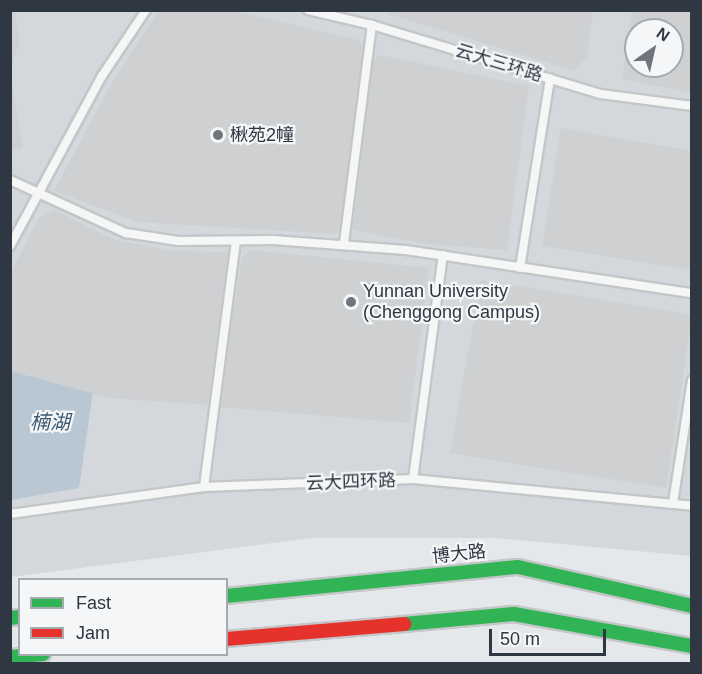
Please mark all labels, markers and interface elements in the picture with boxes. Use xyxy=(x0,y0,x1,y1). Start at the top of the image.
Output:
north arrow xyxy=(624,18,684,78)
text: N xyxy=(654,24,673,45)
street label: 云大三环路 xyxy=(453,40,545,86)
place label: 楸苑2幢 xyxy=(230,124,294,146)
marker: 楸苑2幢 xyxy=(211,128,225,142)
place label: Yunnan University (Chenggong Campus) xyxy=(363,281,540,324)
marker: Yunnan University (Chenggong Campus) xyxy=(344,295,358,309)
water label: 楠湖 xyxy=(30,410,70,434)
street label: 云大四环路 xyxy=(306,470,396,494)
street label: 博大路 xyxy=(431,540,487,568)
legend xyxy=(18,578,228,656)
text: Fast xyxy=(76,593,111,613)
scale bar xyxy=(492,617,609,655)
text: Jam xyxy=(76,623,110,643)
text: 50 m xyxy=(500,629,540,649)

